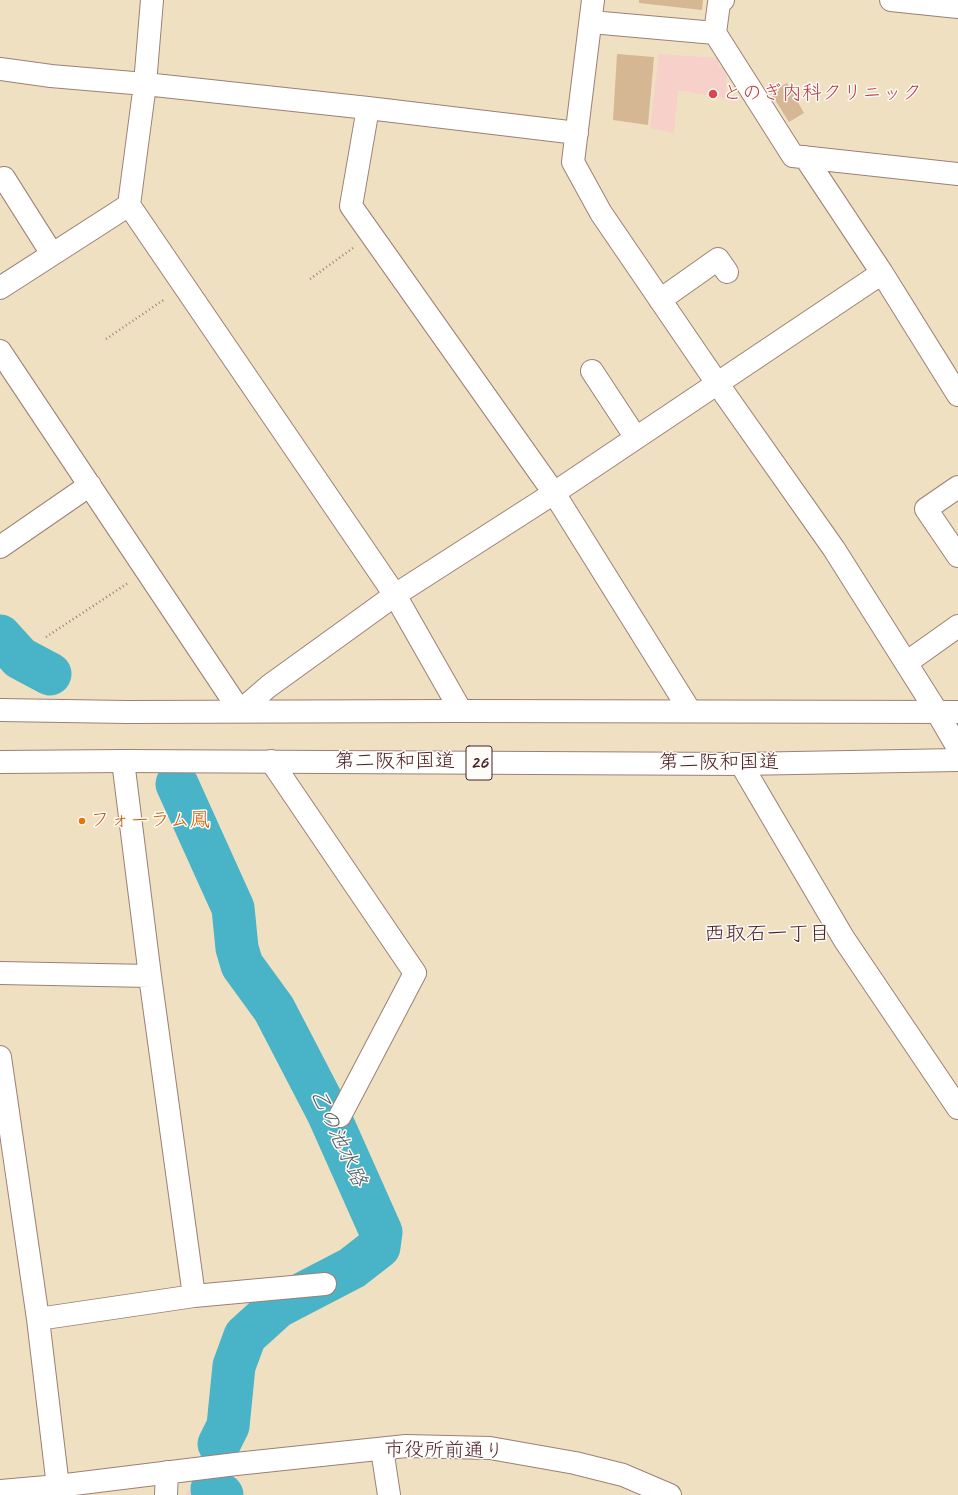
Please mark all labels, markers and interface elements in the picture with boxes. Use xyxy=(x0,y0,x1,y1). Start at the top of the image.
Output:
place label: とのぎ内科クリニック xyxy=(722,82,922,106)
marker: とのぎ内科クリニック xyxy=(707,88,719,100)
road number: 26 xyxy=(466,746,492,780)
street label: 第二阪和国道 xyxy=(335,750,455,774)
street label: 第二阪和国道 xyxy=(659,751,779,775)
place label: フォーラム鳳 xyxy=(90,809,210,833)
marker: フォーラム鳳 xyxy=(77,816,87,826)
district label: 西取石一丁目 xyxy=(704,921,830,947)
water label: 乙の池水路 xyxy=(304,1085,372,1191)
street label: 市役所前通り xyxy=(384,1438,504,1464)

